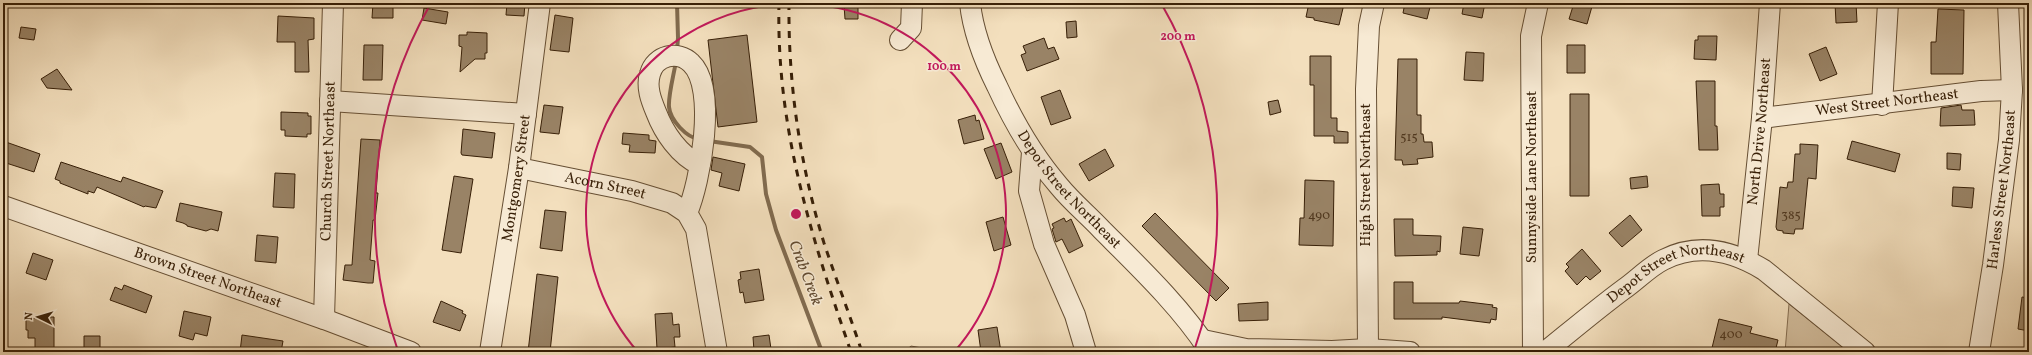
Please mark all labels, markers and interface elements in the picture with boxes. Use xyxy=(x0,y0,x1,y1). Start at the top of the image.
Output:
text: 200 m xyxy=(1160,29,1196,45)
street label: North Drive Northeast xyxy=(1742,57,1777,207)
text: 100 m xyxy=(927,59,961,75)
street label: Church Street Northeast xyxy=(316,81,341,241)
street label: West Street Northeast xyxy=(1814,83,1960,122)
street label: Sunnyside Lane Northeast xyxy=(1522,91,1543,263)
street label: High Street Northeast xyxy=(1356,103,1377,247)
street label: Harless Street Northeast xyxy=(1982,109,2021,271)
street label: Montgomery Street xyxy=(497,113,536,243)
street label: Depot Street Northeast xyxy=(1012,127,1126,254)
house number: 515 xyxy=(1400,129,1418,147)
street label: Acorn Street xyxy=(563,167,648,205)
centre of rings xyxy=(789,207,803,221)
house number: 490 xyxy=(1308,207,1330,225)
house number: 385 xyxy=(1781,207,1801,225)
water label: Crab Creek xyxy=(783,237,828,309)
street label: Depot Street Northeast xyxy=(1603,240,1748,309)
street label: Brown Street Northeast xyxy=(131,242,284,314)
north arrow xyxy=(18,297,58,337)
text: N xyxy=(22,312,37,321)
house number: 400 xyxy=(1719,326,1743,344)

